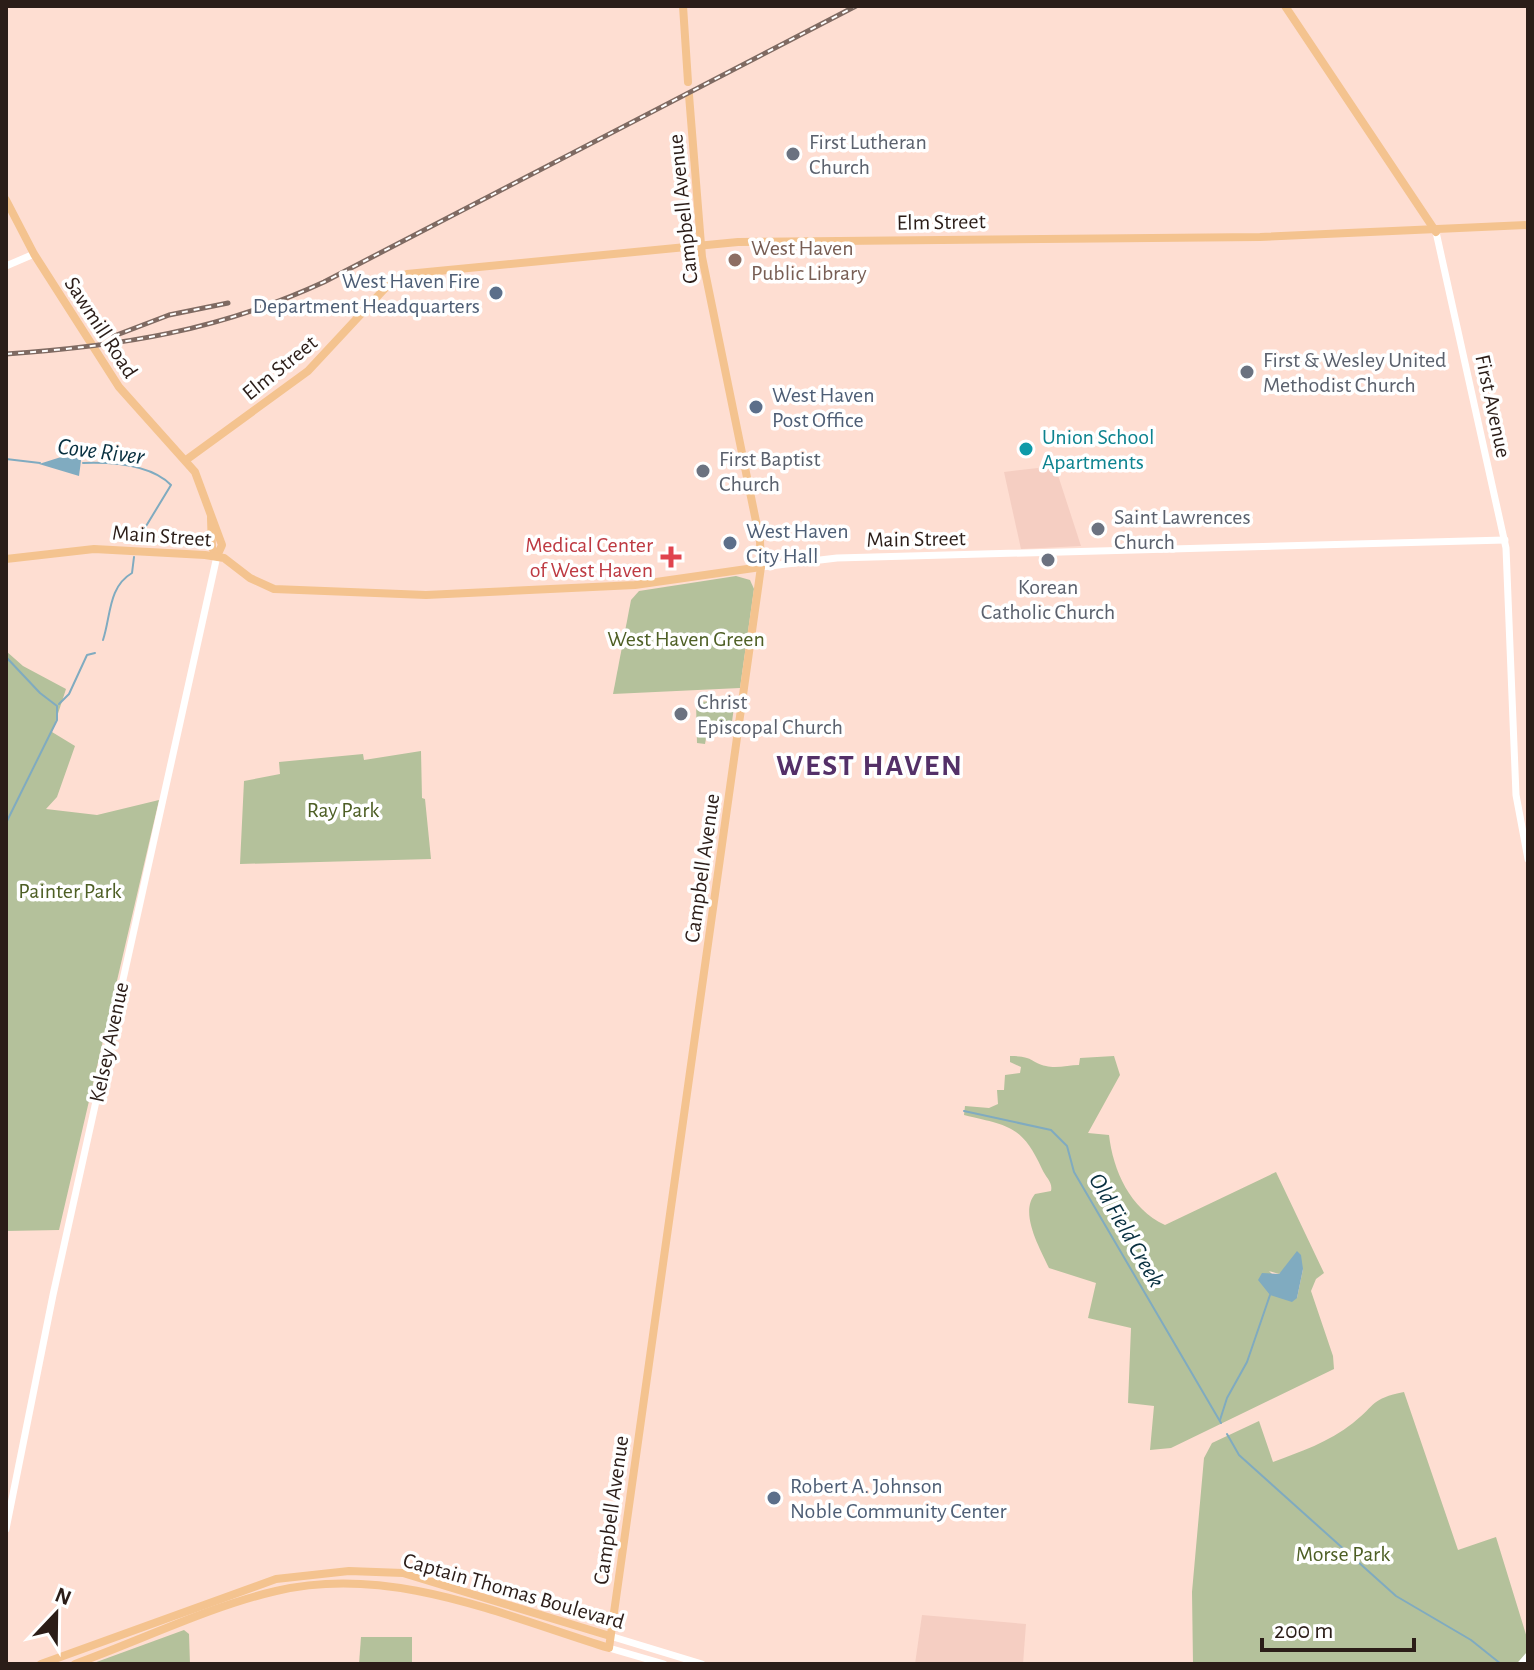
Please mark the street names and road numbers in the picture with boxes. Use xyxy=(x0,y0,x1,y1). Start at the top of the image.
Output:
street label: Campbell Avenue xyxy=(664,133,702,285)
street label: Elm Street xyxy=(896,210,986,234)
street label: Sawmill Road xyxy=(60,273,142,382)
street label: Elm Street xyxy=(238,331,321,404)
street label: First Avenue xyxy=(1471,353,1515,460)
street label: Main Street xyxy=(112,522,212,550)
street label: Main Street xyxy=(866,527,966,551)
street label: Campbell Avenue xyxy=(681,792,723,944)
street label: Kelsey Avenue xyxy=(85,980,132,1104)
street label: Campbell Avenue xyxy=(590,1434,632,1586)
street label: Captain Thomas Boulevard xyxy=(401,1549,627,1633)

